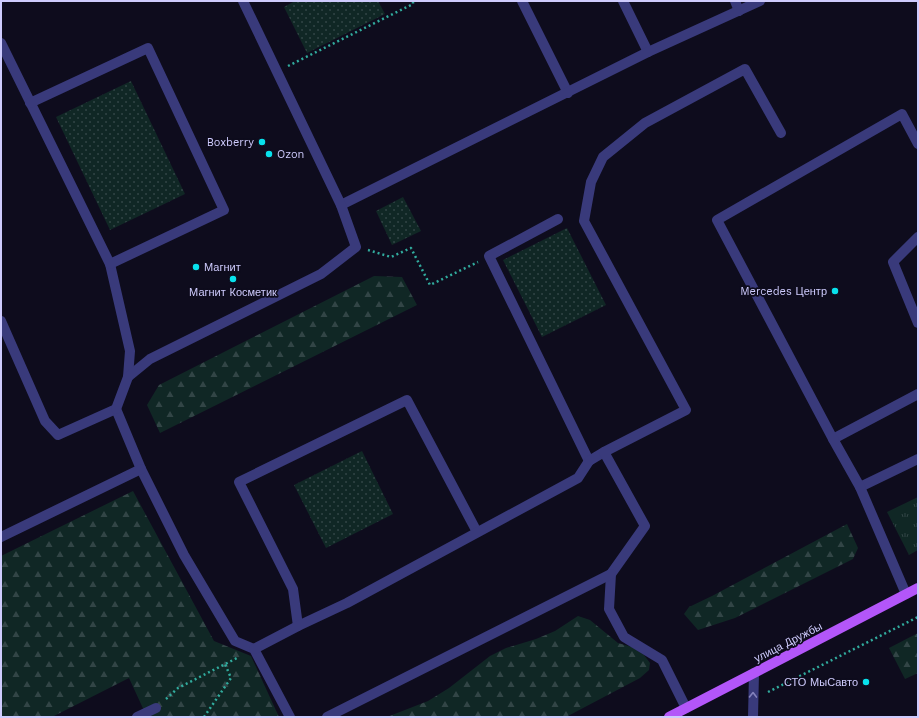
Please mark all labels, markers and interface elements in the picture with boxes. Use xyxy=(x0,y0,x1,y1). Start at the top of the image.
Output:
place label: Boxberry xyxy=(207,136,254,149)
marker: Boxberry xyxy=(257,137,267,147)
place label: Ozon xyxy=(277,148,304,161)
marker: Ozon xyxy=(264,149,274,159)
place label: Магнит xyxy=(204,261,241,274)
marker: Магнит xyxy=(191,262,201,272)
marker: Магнит Косметик xyxy=(228,274,238,284)
place label: Mercedes Центр xyxy=(740,285,827,298)
place label: Магнит Косметик xyxy=(189,286,277,299)
marker: Mercedes Центр xyxy=(830,286,840,296)
street label: улица Дружбы xyxy=(752,620,825,665)
place label: СТО МыСавто xyxy=(784,676,858,689)
marker: СТО МыСавто xyxy=(861,677,871,687)
one-way arrow xyxy=(749,692,757,698)

